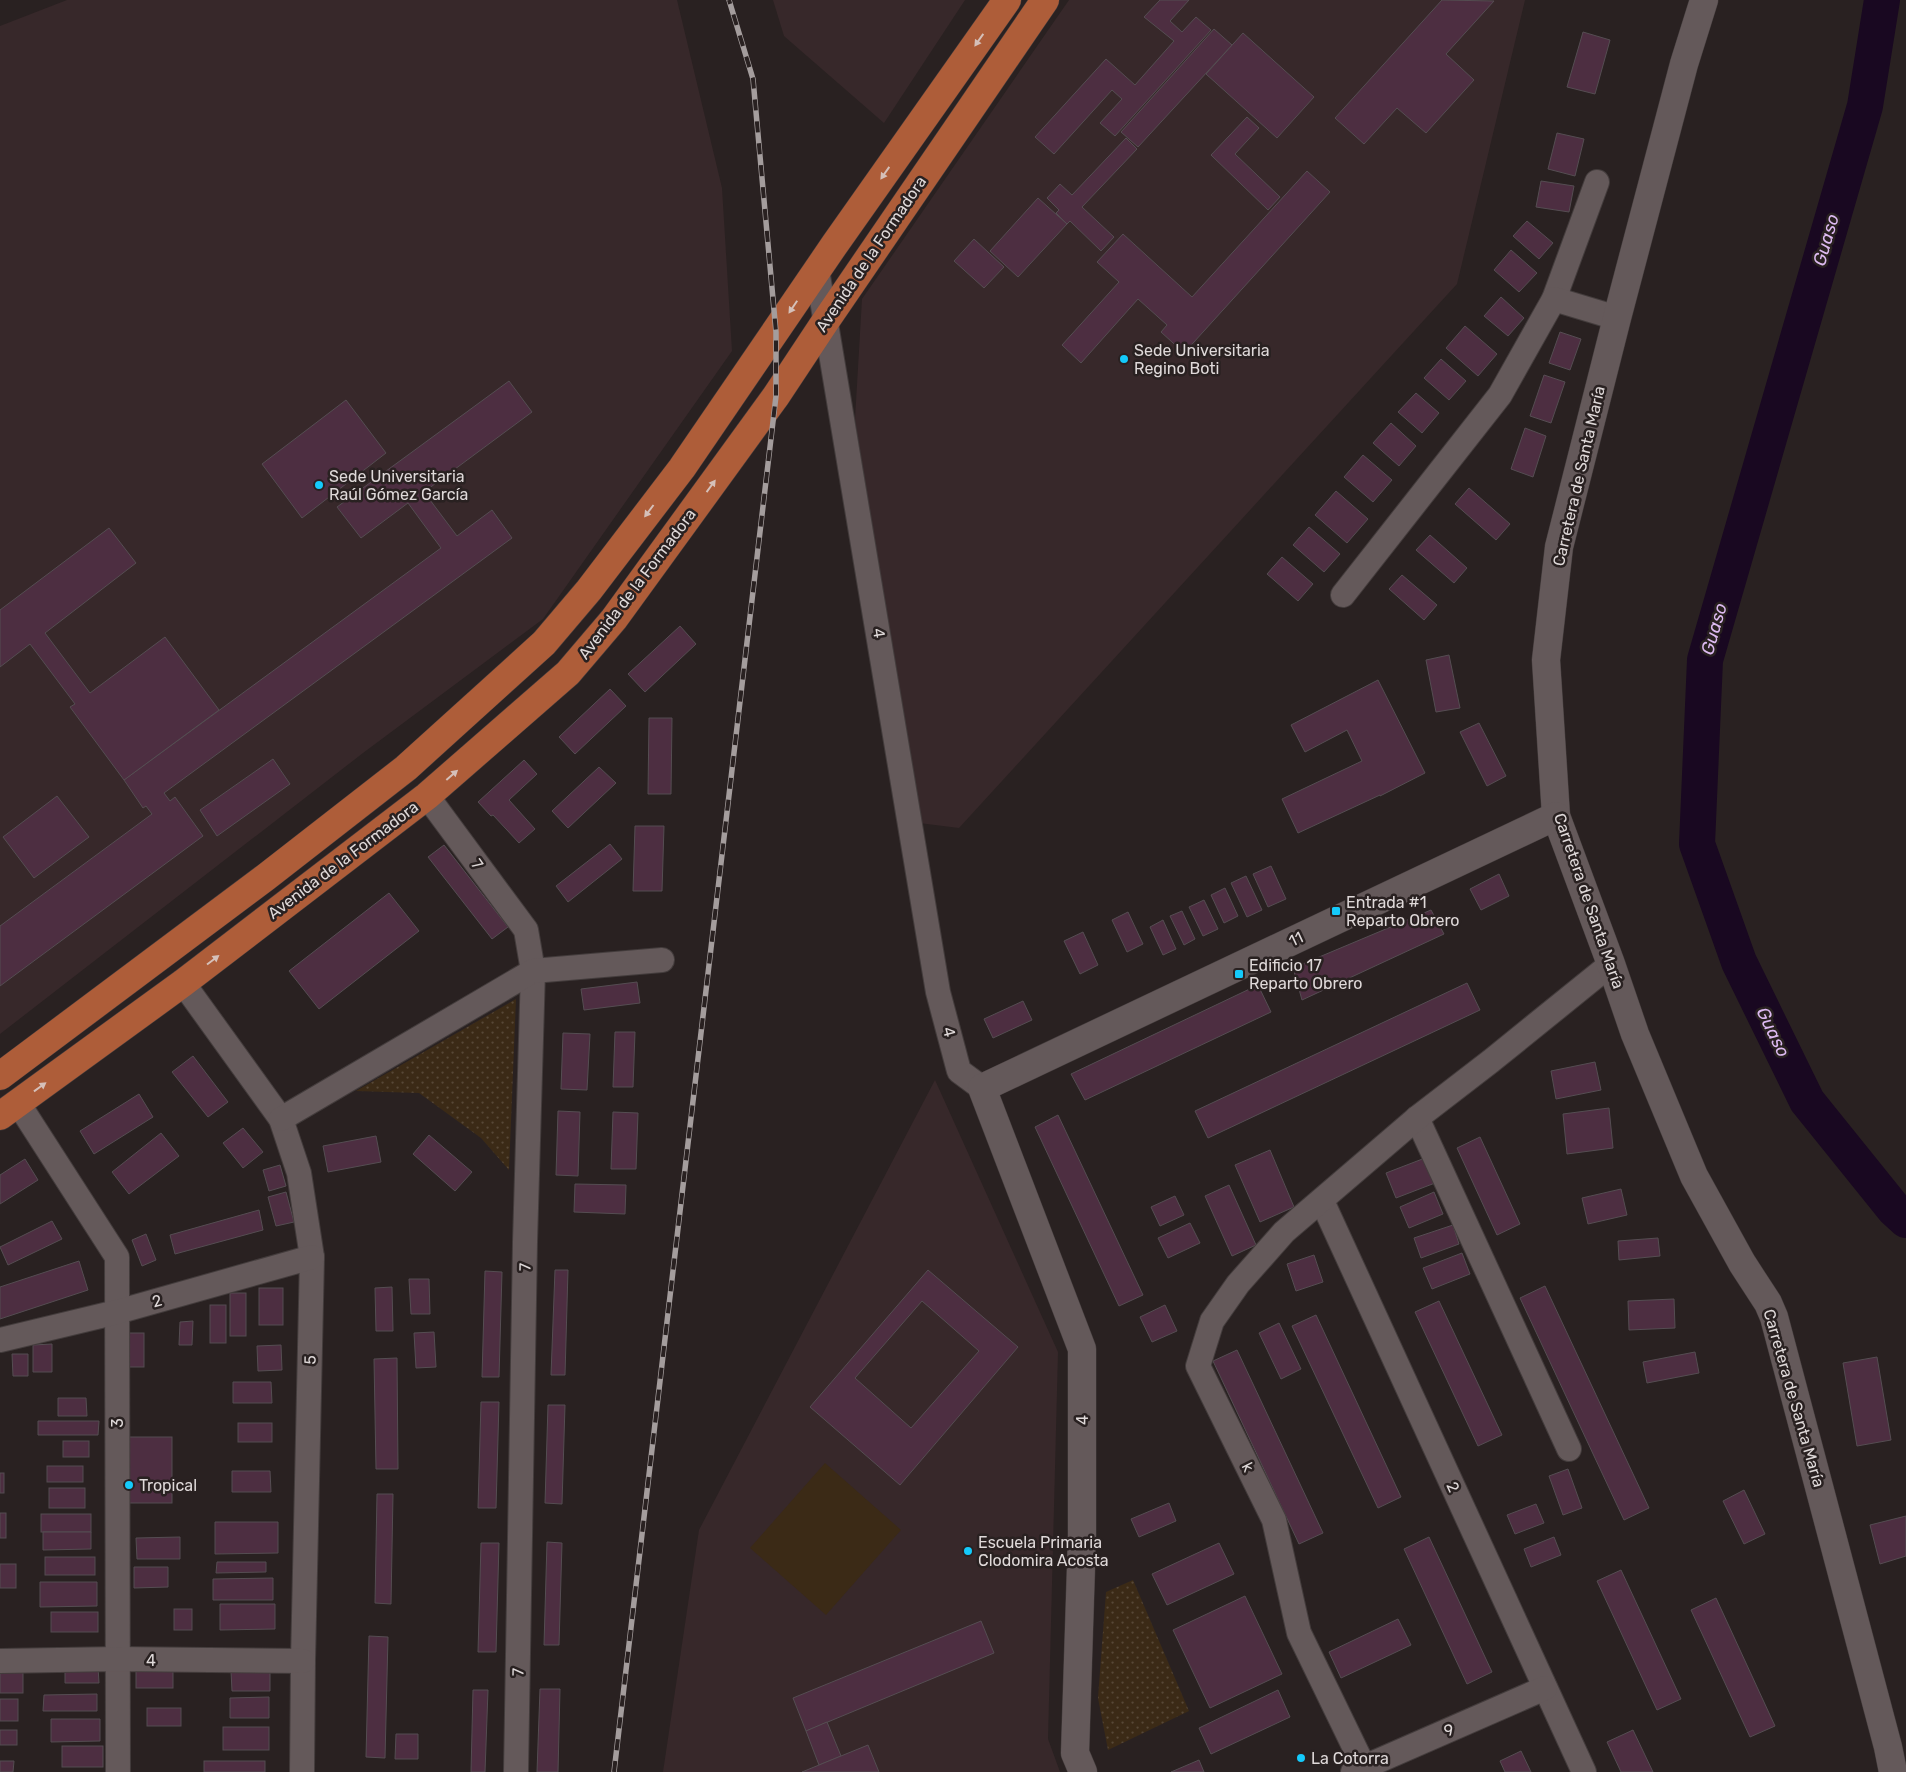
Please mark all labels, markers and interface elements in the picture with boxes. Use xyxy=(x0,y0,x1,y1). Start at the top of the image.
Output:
one-way arrow xyxy=(974,33,984,47)
one-way arrow xyxy=(880,166,890,180)
street label: Avenida de la Formadora xyxy=(812,173,930,335)
water label: Guaso xyxy=(1808,211,1844,269)
one-way arrow xyxy=(788,300,798,313)
place label: Sede Universitaria Regino Boti xyxy=(1134,341,1270,378)
marker: Sede Universitaria Regino Boti xyxy=(1118,353,1130,365)
street label: Carretera de Santa María xyxy=(1549,384,1609,568)
place label: Sede Universitaria Raúl Gómez García xyxy=(329,467,468,504)
marker: Sede Universitaria Raúl Gómez García xyxy=(313,479,325,491)
one-way arrow xyxy=(706,479,716,493)
one-way arrow xyxy=(644,504,655,517)
street label: Avenida de la Formadora xyxy=(574,505,700,663)
water label: Guaso xyxy=(1696,600,1732,658)
street label: 4 xyxy=(869,627,889,639)
one-way arrow xyxy=(445,769,458,780)
street label: Avenida de la Formadora xyxy=(264,797,422,923)
street label: Carretera de Santa María xyxy=(1550,811,1628,991)
street label: 7 xyxy=(467,855,487,873)
place label: Entrada #1 Reparto Obrero xyxy=(1346,893,1460,930)
marker: Entrada #1 Reparto Obrero xyxy=(1330,905,1342,917)
street label: 11 xyxy=(1286,927,1306,951)
one-way arrow xyxy=(206,955,220,965)
place label: Edificio 17 Reparto Obrero xyxy=(1249,956,1363,993)
marker: Edificio 17 Reparto Obrero xyxy=(1233,968,1245,980)
water label: Guaso xyxy=(1751,1003,1795,1061)
street label: 4 xyxy=(939,1025,959,1039)
one-way arrow xyxy=(33,1083,46,1093)
street label: 7 xyxy=(515,1263,535,1271)
street label: 2 xyxy=(150,1291,164,1311)
street label: Carretera de Santa María xyxy=(1759,1307,1829,1489)
street label: 5 xyxy=(300,1355,320,1365)
street label: 4 xyxy=(1073,1415,1092,1425)
street label: 3 xyxy=(108,1418,127,1428)
street label: k xyxy=(1238,1459,1259,1476)
place label: Tropical xyxy=(139,1476,197,1495)
marker: Tropical xyxy=(123,1479,135,1491)
street label: 2 xyxy=(1442,1479,1464,1495)
place label: Escuela Primaria Clodomira Acosta xyxy=(978,1533,1109,1570)
marker: Escuela Primaria Clodomira Acosta xyxy=(962,1545,974,1557)
street label: 4 xyxy=(146,1651,156,1670)
street label: 7 xyxy=(508,1668,528,1676)
street label: 9 xyxy=(1441,1719,1457,1741)
place label: La Cotorra xyxy=(1311,1749,1389,1768)
marker: La Cotorra xyxy=(1295,1752,1307,1764)

